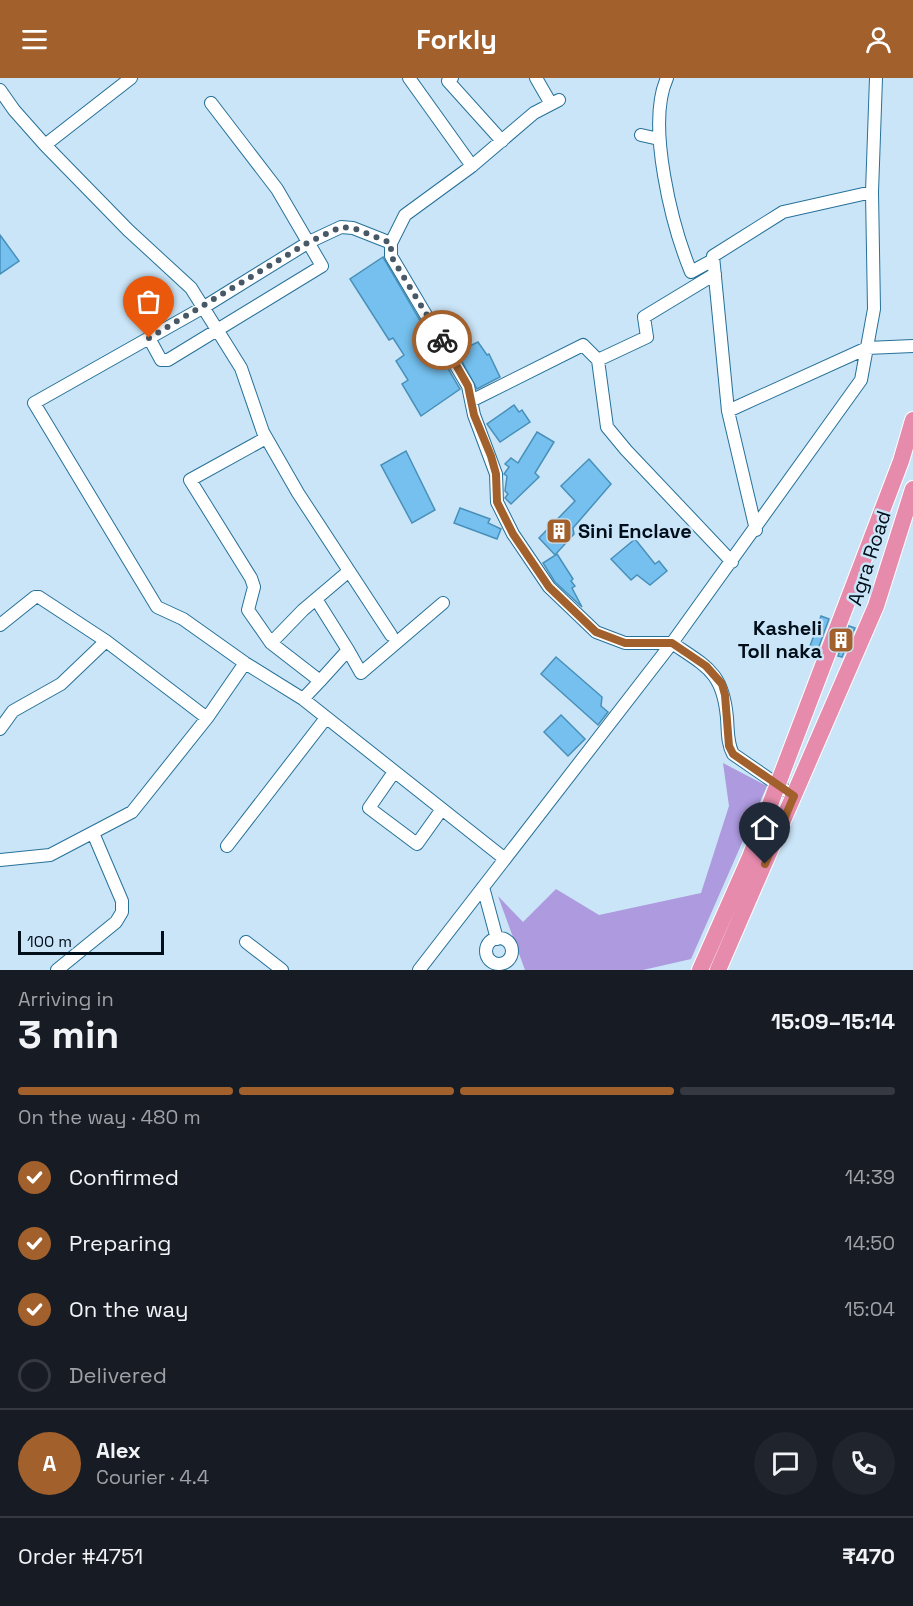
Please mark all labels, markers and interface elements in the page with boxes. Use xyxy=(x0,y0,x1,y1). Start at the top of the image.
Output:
text: Forkly xyxy=(416,22,497,57)
icon: menu xyxy=(18,23,51,56)
icon: person xyxy=(862,23,895,56)
pin xyxy=(123,276,174,338)
icon: bag xyxy=(132,285,165,318)
courier xyxy=(412,310,472,370)
icon: bike xyxy=(426,324,459,357)
street label: Agra Road xyxy=(841,507,897,609)
building icon: Sini Enclave xyxy=(544,516,574,546)
place label: Sini Enclave xyxy=(578,518,692,544)
place label: Kasheli Toll naka xyxy=(738,615,822,664)
building icon: Kasheli Toll naka xyxy=(826,625,856,655)
pin xyxy=(739,802,790,864)
icon: home xyxy=(748,811,781,844)
scale bar xyxy=(18,928,164,956)
text: 100 m xyxy=(27,931,72,952)
text: Arriving in xyxy=(18,986,114,1012)
text: 15:09–15:14 xyxy=(771,1007,895,1035)
text: 3 min xyxy=(18,1010,119,1059)
text: On the way · 480 m xyxy=(18,1104,201,1130)
icon: check xyxy=(18,1161,51,1194)
text: Confirmed xyxy=(69,1163,179,1191)
text: 14:39 xyxy=(845,1164,895,1190)
icon: check xyxy=(18,1227,51,1260)
text: Preparing xyxy=(69,1229,171,1257)
text: 14:50 xyxy=(844,1230,895,1256)
icon: check xyxy=(18,1293,51,1326)
text: On the way xyxy=(69,1295,188,1323)
text: 15:04 xyxy=(844,1296,895,1322)
text: Delivered xyxy=(69,1361,167,1389)
button: chat xyxy=(754,1432,817,1495)
button: phone xyxy=(832,1432,895,1495)
text: Alex xyxy=(96,1436,141,1464)
text: A xyxy=(43,1449,56,1477)
text: Courier · 4.4 xyxy=(96,1464,209,1490)
text: Order #4751 xyxy=(18,1542,143,1570)
text: ₹470 xyxy=(842,1542,895,1570)

